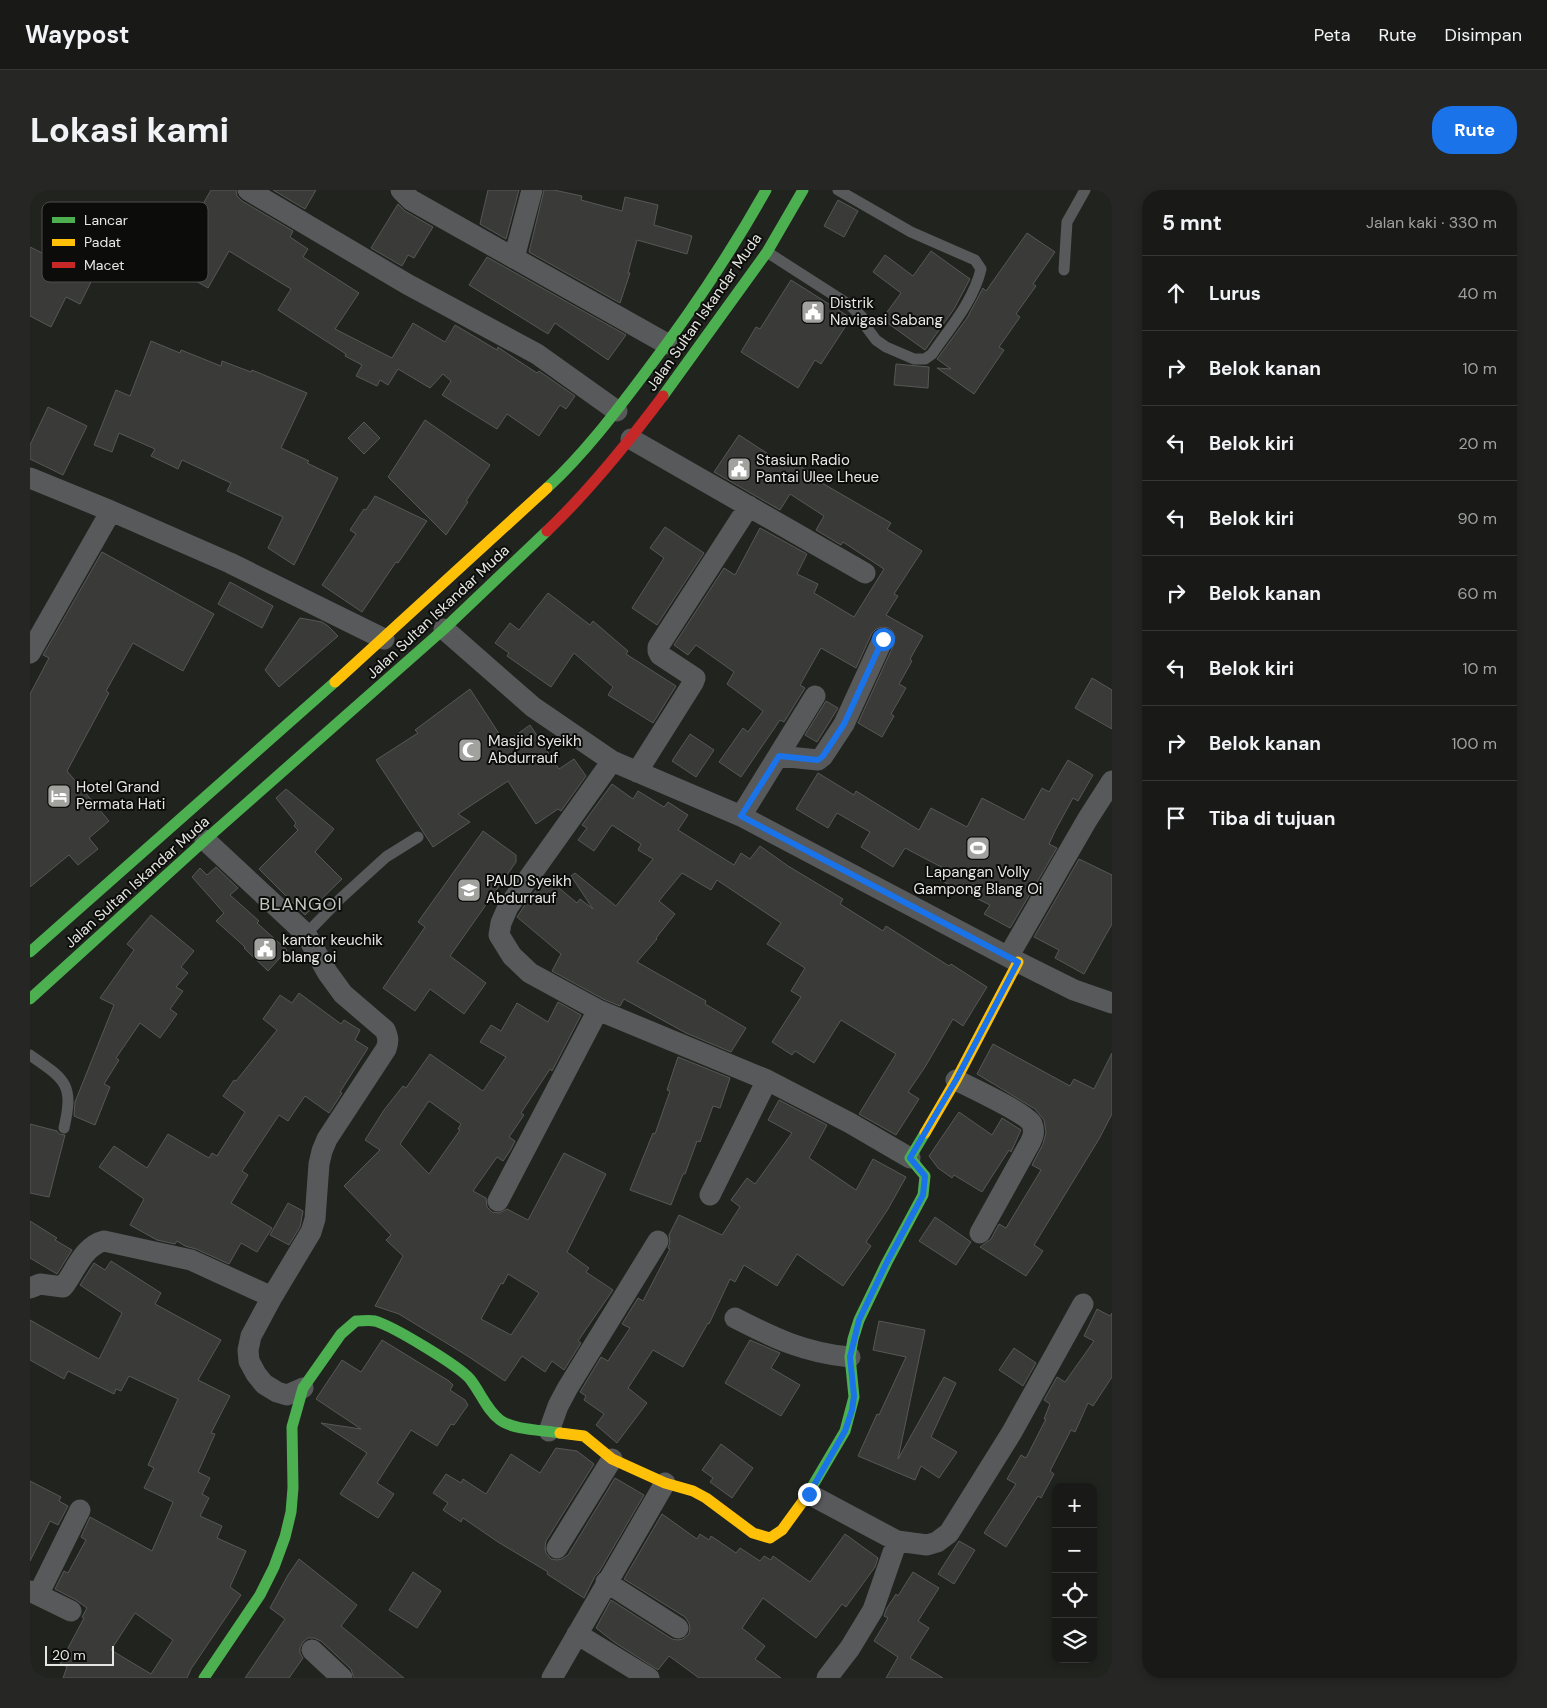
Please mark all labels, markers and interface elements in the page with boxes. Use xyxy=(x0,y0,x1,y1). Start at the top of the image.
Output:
text: Waypost xyxy=(25,19,129,50)
text: Peta xyxy=(1314,23,1350,47)
text: Rute xyxy=(1378,23,1417,47)
text: Disimpan xyxy=(1445,23,1522,47)
button: Rute xyxy=(1432,106,1517,154)
text: Lokasi kami xyxy=(30,107,229,153)
legend xyxy=(42,202,208,282)
text: 5 mnt xyxy=(1162,209,1222,237)
text: Lancar xyxy=(84,211,128,229)
text: Jalan kaki · 330 m xyxy=(1366,212,1497,233)
street label: Jalan Sultan Iskandar Muda xyxy=(642,229,766,395)
text: Padat xyxy=(84,233,121,251)
text: Macet xyxy=(84,256,125,274)
icon: ahead xyxy=(1162,279,1190,307)
text: Lurus xyxy=(1209,281,1261,306)
text: 40 m xyxy=(1458,283,1497,304)
place label: Distrik Navigasi Sabang xyxy=(830,293,943,330)
public building icon: Distrik Navigasi Sabang xyxy=(800,299,826,325)
icon: right xyxy=(1162,354,1190,382)
text: Belok kanan xyxy=(1209,356,1321,381)
text: 10 m xyxy=(1463,358,1497,379)
icon: left xyxy=(1162,429,1190,457)
text: Belok kiri xyxy=(1209,431,1294,456)
text: 20 m xyxy=(1458,433,1497,454)
place label: Stasiun Radio Pantai Ulee Lheue xyxy=(756,450,879,487)
public building icon: Stasiun Radio Pantai Ulee Lheue xyxy=(726,456,752,482)
icon: left xyxy=(1162,504,1190,532)
text: Belok kiri xyxy=(1209,506,1294,531)
text: 90 m xyxy=(1457,508,1497,529)
street label: Jalan Sultan Iskandar Muda xyxy=(362,540,514,684)
icon: right xyxy=(1162,579,1190,607)
text: Belok kanan xyxy=(1209,581,1321,606)
text: 60 m xyxy=(1457,583,1497,604)
route start xyxy=(872,628,895,651)
icon: left xyxy=(1162,654,1190,682)
text: Belok kiri xyxy=(1209,656,1294,681)
text: 10 m xyxy=(1463,658,1497,679)
icon: right xyxy=(1162,729,1190,757)
place label: Masjid Syeikh Abdurrauf xyxy=(488,731,582,768)
text: Belok kanan xyxy=(1209,731,1321,756)
text: 100 m xyxy=(1452,733,1497,754)
mosque icon: Masjid Syeikh Abdurrauf xyxy=(457,737,483,763)
place label: Hotel Grand Permata Hati xyxy=(76,777,165,814)
hotel icon: Hotel Grand Permata Hati xyxy=(46,783,72,809)
icon: arrive xyxy=(1162,804,1190,832)
text: Tiba di tujuan xyxy=(1209,806,1335,831)
street label: Jalan Sultan Iskandar Muda xyxy=(60,812,214,952)
sports icon: Lapangan Volly Gampong Blang Oi xyxy=(965,835,991,861)
place label: Lapangan Volly Gampong Blang Oi xyxy=(914,862,1042,899)
place label: PAUD Syeikh Abdurrauf xyxy=(486,871,572,908)
school or university icon: PAUD Syeikh Abdurrauf xyxy=(456,877,482,903)
district label: BLANGOI xyxy=(259,892,343,916)
place label: kantor keuchik blang oi xyxy=(282,930,383,967)
public building icon: kantor keuchik blang oi xyxy=(252,936,278,962)
route end xyxy=(798,1483,821,1506)
map controls xyxy=(1052,1483,1097,1663)
button: + xyxy=(1052,1483,1097,1528)
button: − xyxy=(1052,1528,1097,1573)
button: locate xyxy=(1052,1573,1097,1618)
button: layers xyxy=(1052,1618,1097,1663)
scale bar xyxy=(45,1643,114,1666)
text: 20 m xyxy=(52,1646,86,1664)

